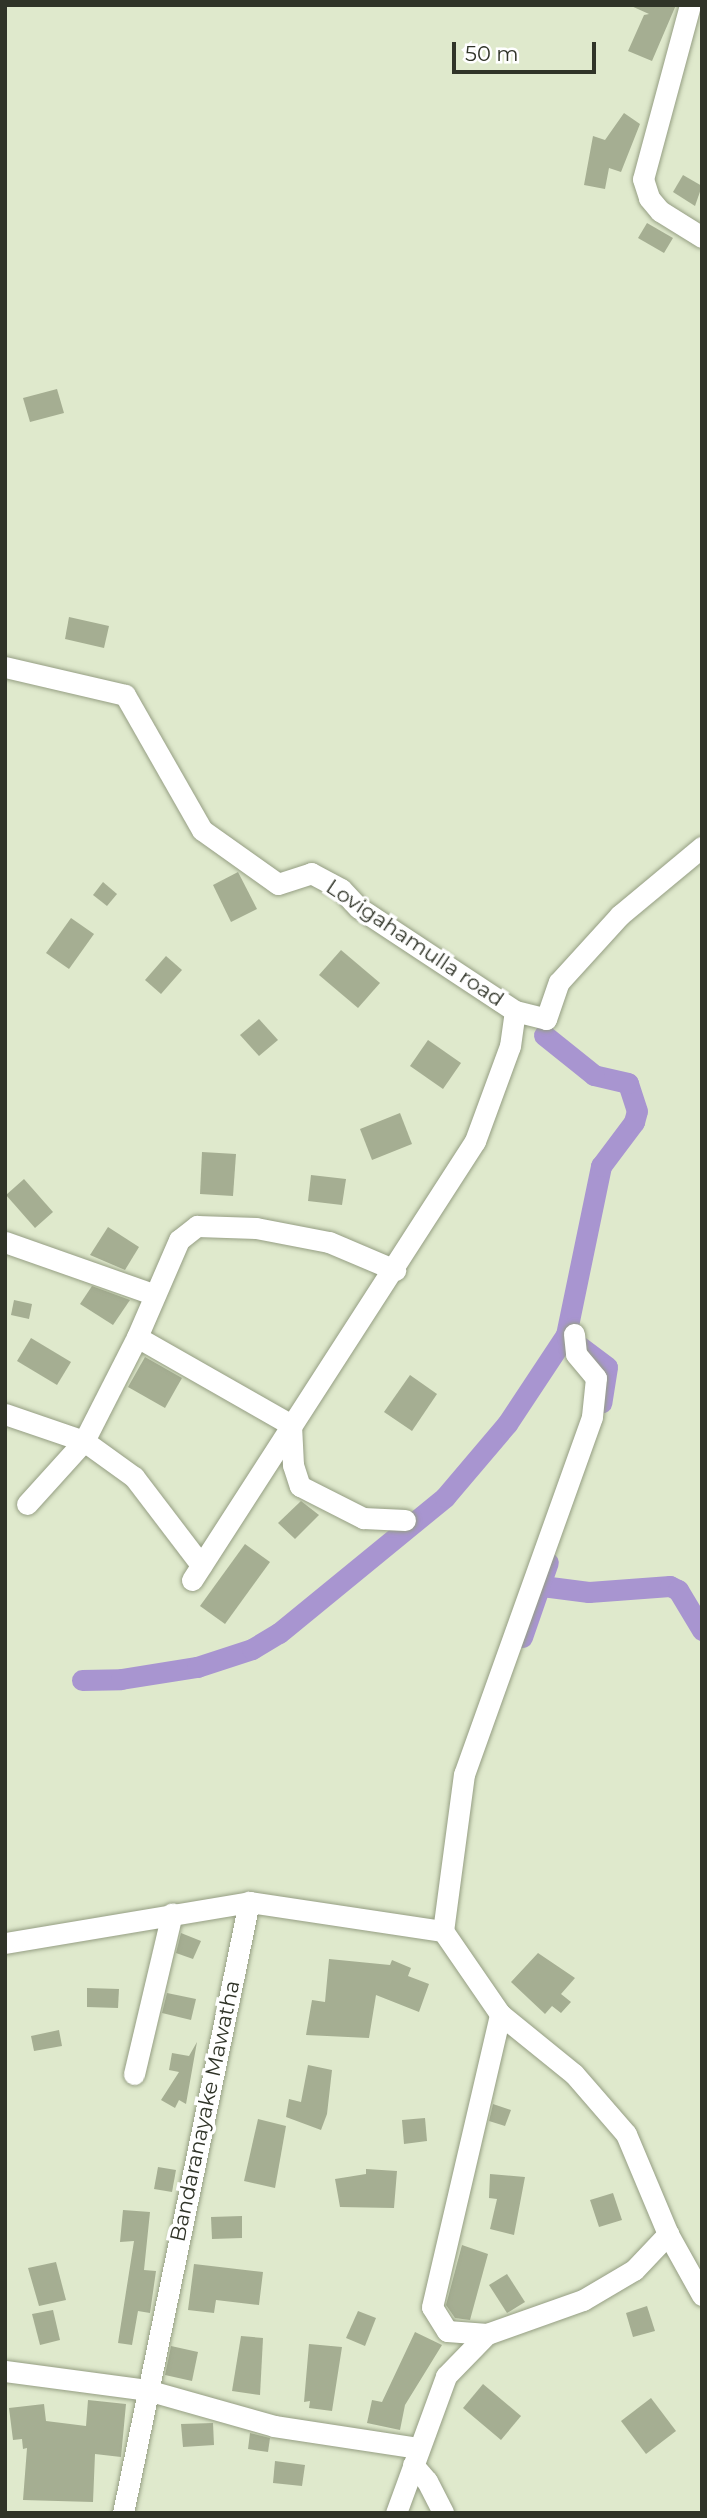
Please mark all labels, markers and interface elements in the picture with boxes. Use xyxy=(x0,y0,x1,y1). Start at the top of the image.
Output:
scale bar xyxy=(455,28,598,72)
text: 50 m xyxy=(465,41,519,66)
street label: Lovigahamulla road xyxy=(321,874,509,1012)
street label: Bandaranayake Mawatha xyxy=(165,1978,245,2244)

